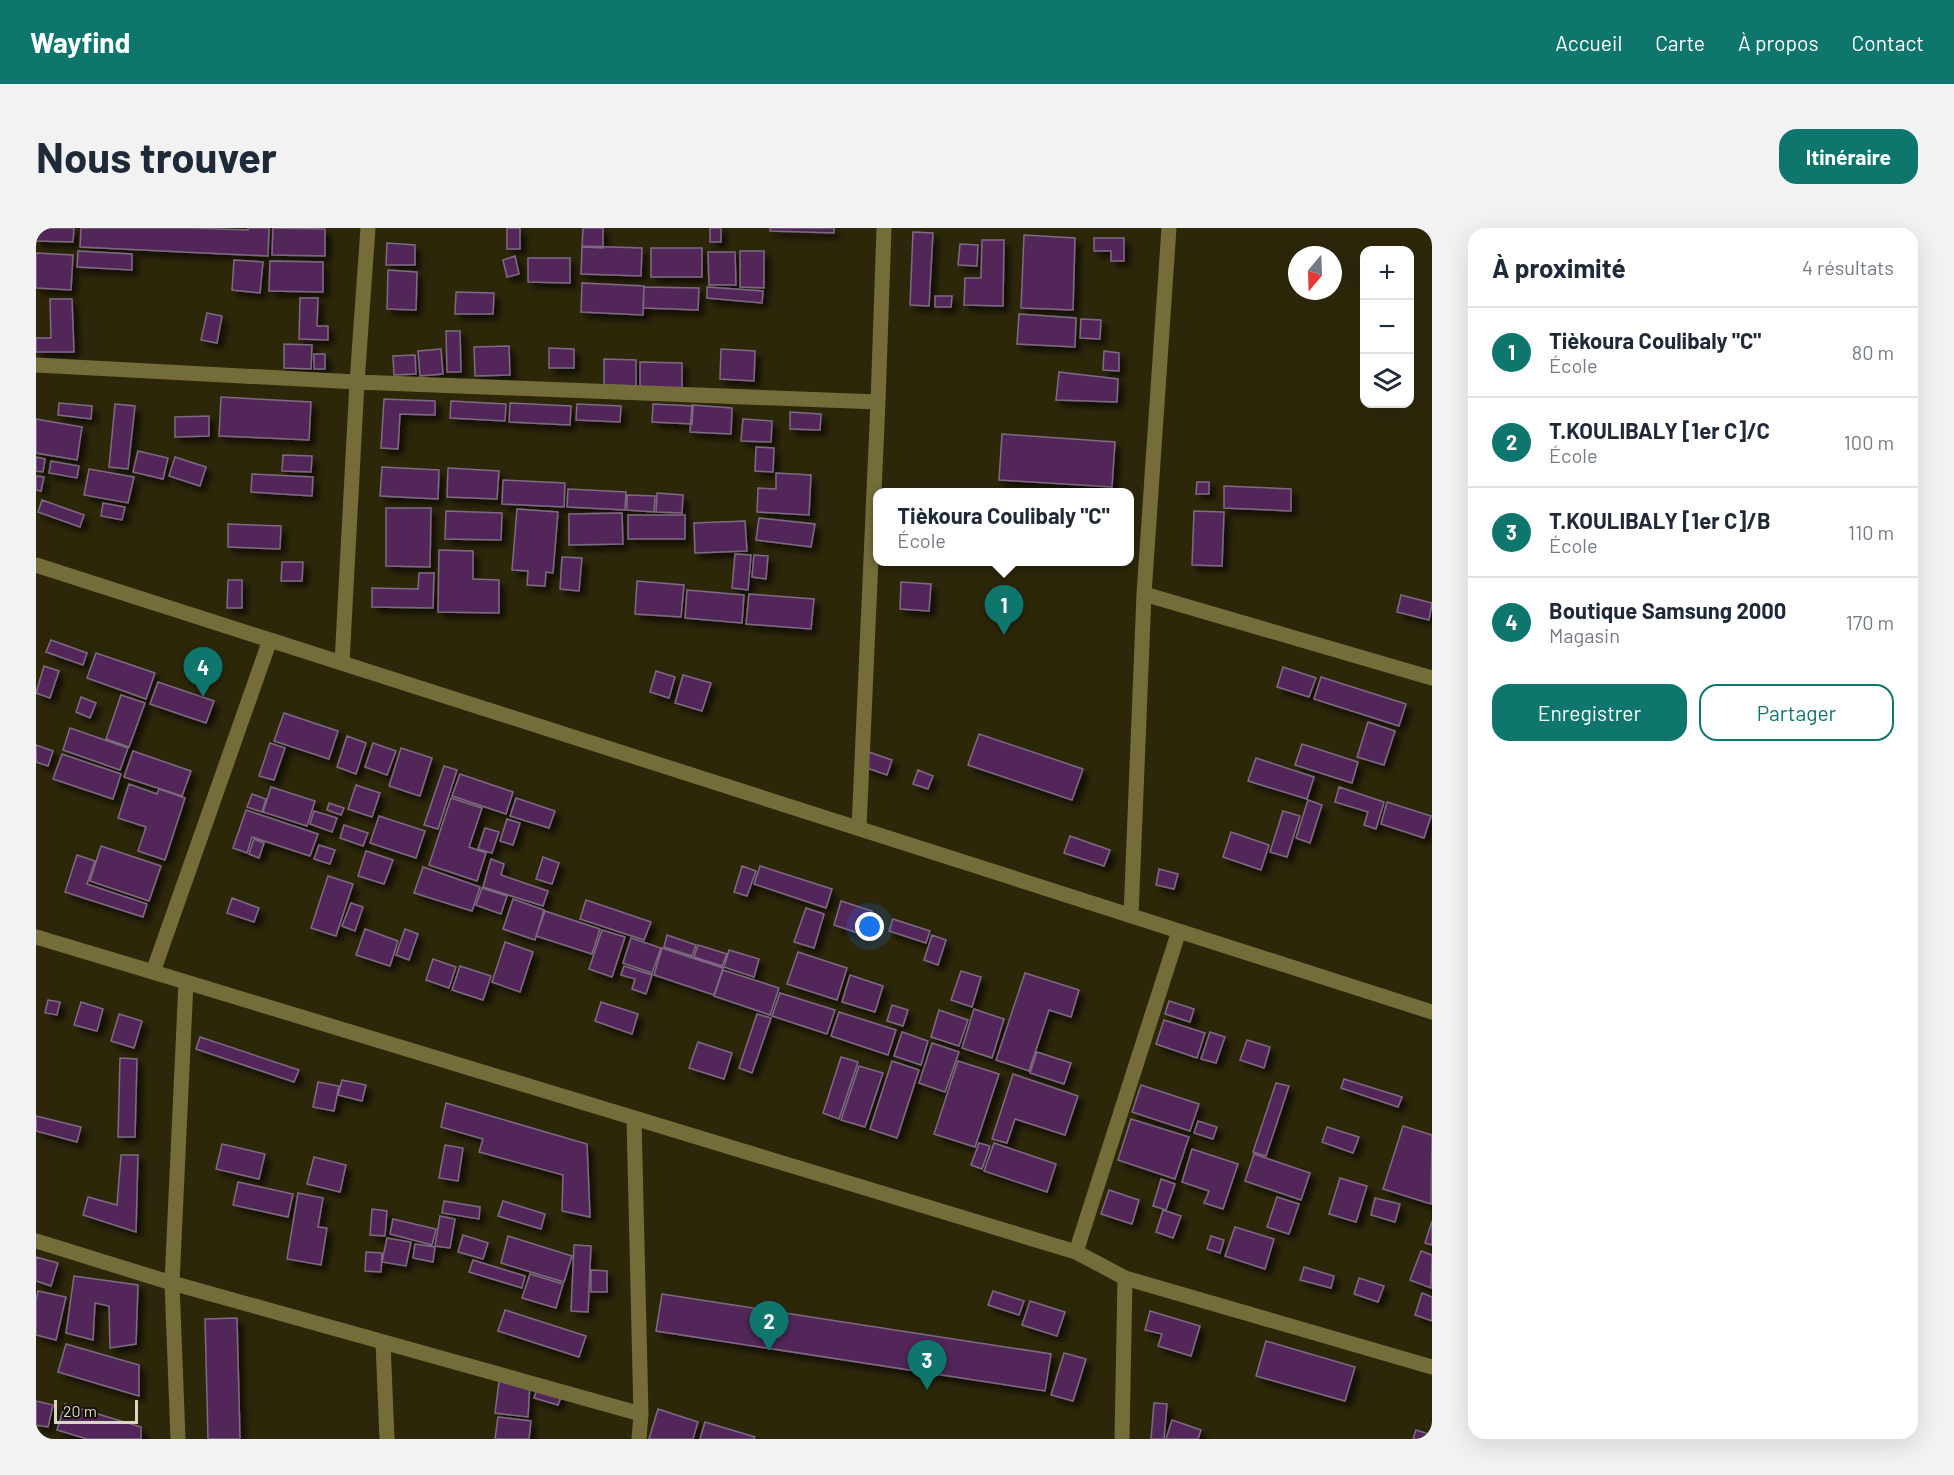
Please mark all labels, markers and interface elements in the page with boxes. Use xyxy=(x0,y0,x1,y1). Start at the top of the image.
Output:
text: Wayfind xyxy=(30,25,130,59)
text: Accueil xyxy=(1555,30,1622,55)
text: Carte xyxy=(1655,30,1705,55)
text: À propos xyxy=(1738,30,1819,55)
text: Contact xyxy=(1852,30,1924,55)
button: Itinéraire xyxy=(1779,129,1918,184)
text: Nous trouver xyxy=(36,131,277,181)
north arrow xyxy=(1288,246,1342,300)
map controls xyxy=(1360,246,1414,408)
button: + xyxy=(1360,246,1414,300)
text: À proximité xyxy=(1492,252,1626,283)
text: 4 résultats xyxy=(1802,255,1894,279)
button: − xyxy=(1360,300,1414,354)
text: Tièkoura Coulibaly "C" xyxy=(1549,327,1761,353)
text: 1 xyxy=(1508,340,1515,364)
text: 80 m xyxy=(1852,340,1894,364)
text: École xyxy=(1549,353,1598,377)
button: layers xyxy=(1360,354,1414,408)
text: T.KOULIBALY [1er C]/C xyxy=(1549,417,1770,443)
text: 2 xyxy=(1506,430,1517,454)
text: 100 m xyxy=(1844,430,1894,454)
text: École xyxy=(1549,443,1598,467)
popup xyxy=(873,488,1134,566)
text: Tièkoura Coulibaly "C" xyxy=(897,502,1110,528)
text: T.KOULIBALY [1er C]/B xyxy=(1549,507,1771,533)
text: 3 xyxy=(1506,520,1517,544)
text: 110 m xyxy=(1848,520,1894,544)
text: École xyxy=(897,528,946,552)
text: École xyxy=(1549,533,1598,557)
pin: 1 xyxy=(984,586,1024,635)
text: Boutique Samsung 2000 xyxy=(1549,597,1786,623)
text: 4 xyxy=(1505,610,1518,634)
text: 170 m xyxy=(1846,610,1894,634)
text: Magasin xyxy=(1549,623,1620,647)
pin: 4 xyxy=(184,648,222,697)
button: Enregistrer xyxy=(1492,684,1687,741)
button: Partager xyxy=(1699,684,1894,741)
your location xyxy=(855,912,884,941)
pin: 2 xyxy=(750,1302,788,1351)
pin: 3 xyxy=(908,1340,946,1390)
scale bar xyxy=(54,1397,138,1424)
text: 20 m xyxy=(63,1401,97,1420)

